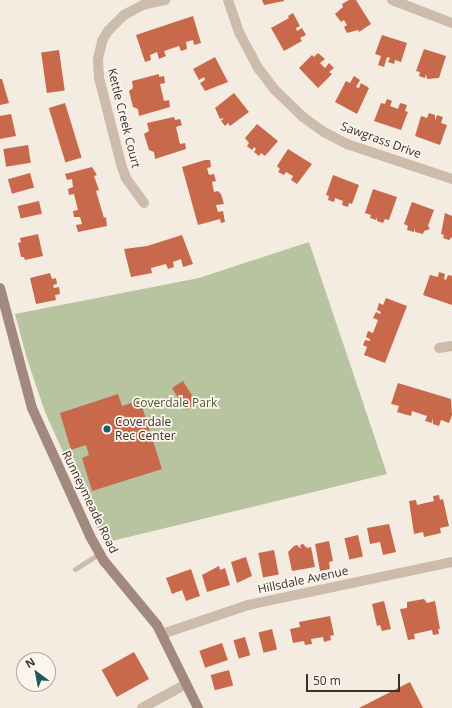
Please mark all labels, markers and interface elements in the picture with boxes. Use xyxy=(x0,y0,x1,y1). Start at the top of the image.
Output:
street label: Kettle Creek Court xyxy=(105,67,143,169)
street label: Sawgrass Drive xyxy=(339,119,423,161)
park label: Coverdale Park xyxy=(133,396,217,410)
place label: Coverdale Rec Center xyxy=(115,415,176,443)
marker: Coverdale Rec Center xyxy=(102,424,112,434)
street label: Runneymeade Road xyxy=(59,448,121,556)
street label: Hillsdale Avenue xyxy=(256,563,350,597)
north arrow xyxy=(16,652,56,692)
text: N xyxy=(22,654,38,671)
scale bar xyxy=(308,666,402,692)
text: 50 m xyxy=(313,672,341,689)

